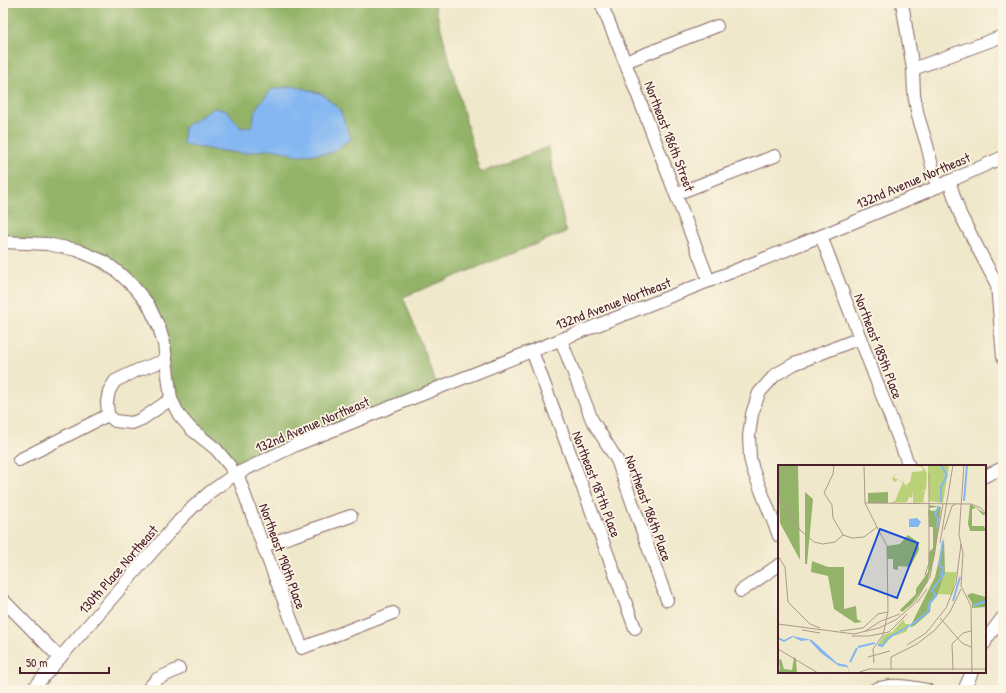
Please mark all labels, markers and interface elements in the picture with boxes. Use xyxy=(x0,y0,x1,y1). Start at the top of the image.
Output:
street label: Northeast 186th Street xyxy=(640,78,700,194)
street label: 132nd Avenue Northeast xyxy=(853,147,973,213)
street label: 132nd Avenue Northeast xyxy=(553,272,674,334)
street label: Northeast 185th Place xyxy=(850,291,908,402)
street label: 132nd Avenue Northeast xyxy=(252,391,372,457)
street label: Northeast 187th Place xyxy=(568,428,626,540)
street label: Northeast 186th Place xyxy=(621,452,677,564)
inset map xyxy=(778,465,986,673)
street label: Northeast 190th Place xyxy=(255,501,311,612)
street label: 130th Place Northeast xyxy=(74,520,162,618)
scale bar xyxy=(20,649,109,675)
text: 50 m xyxy=(26,654,47,671)

